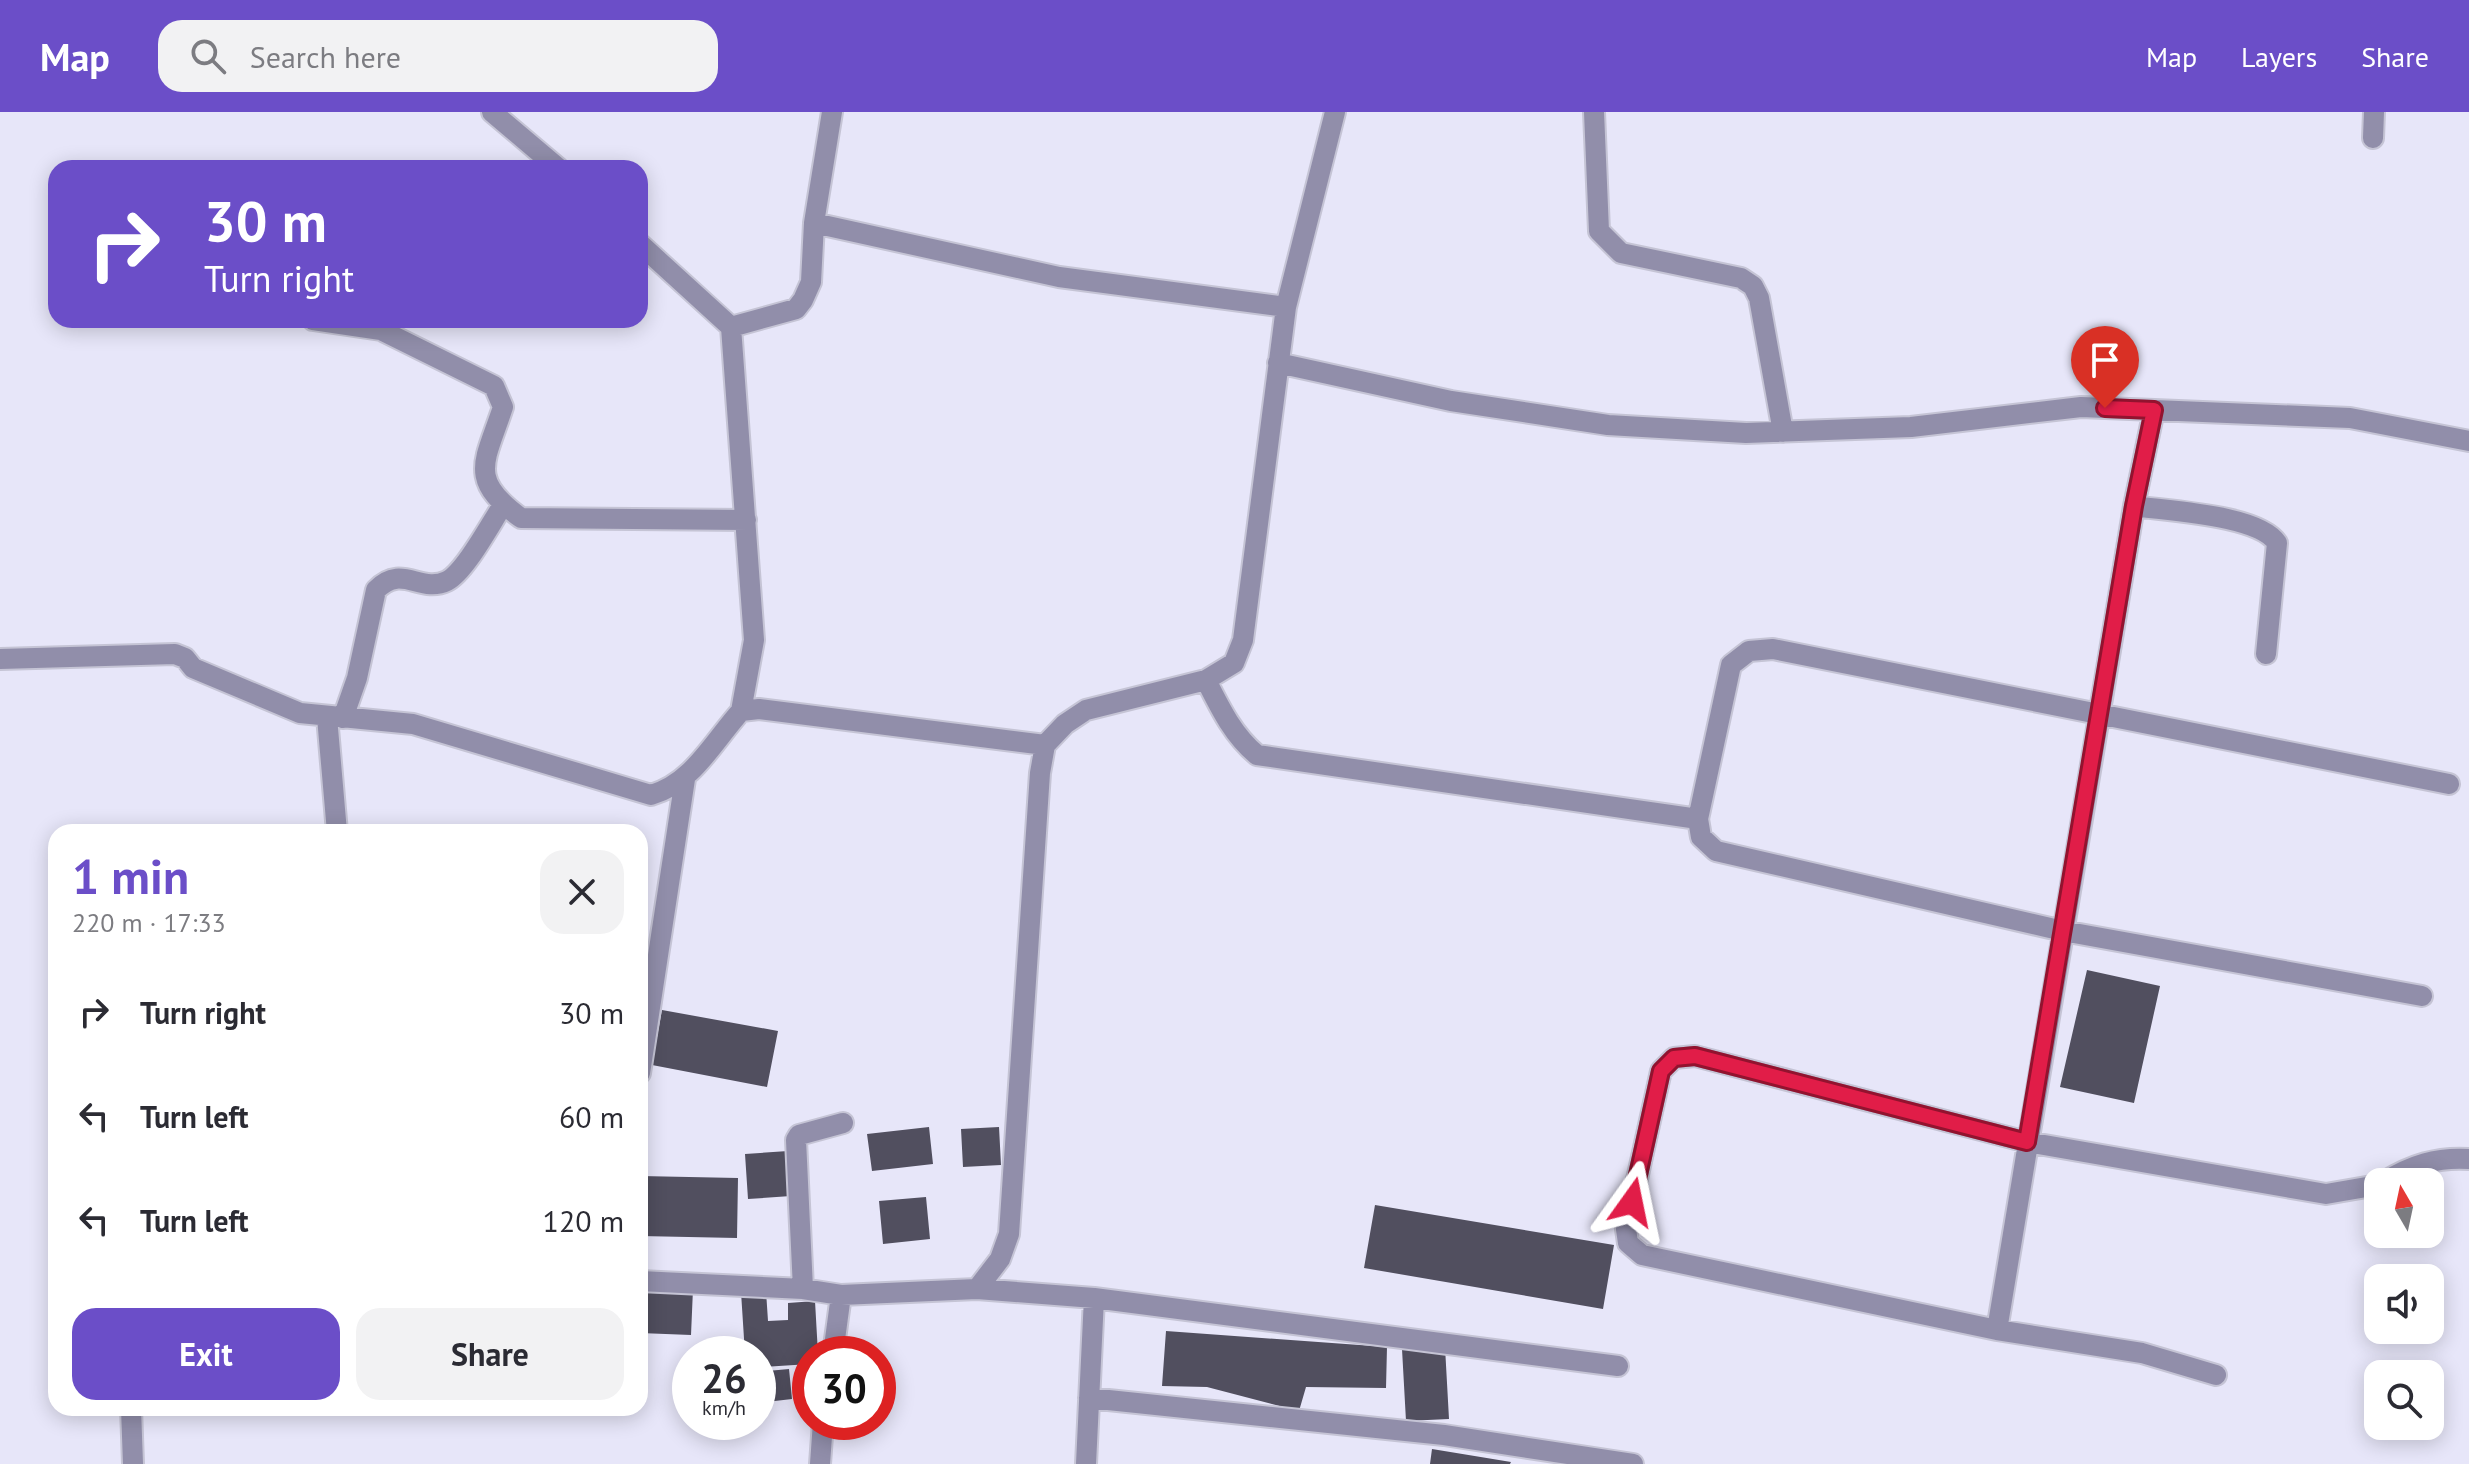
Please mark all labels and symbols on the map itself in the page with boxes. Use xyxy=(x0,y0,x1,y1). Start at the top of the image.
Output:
pin xyxy=(2071,326,2139,408)
position arrow xyxy=(1590,1160,1674,1244)
north arrow xyxy=(2364,1168,2444,1248)
speed limit sign: 30 xyxy=(792,1336,896,1440)

